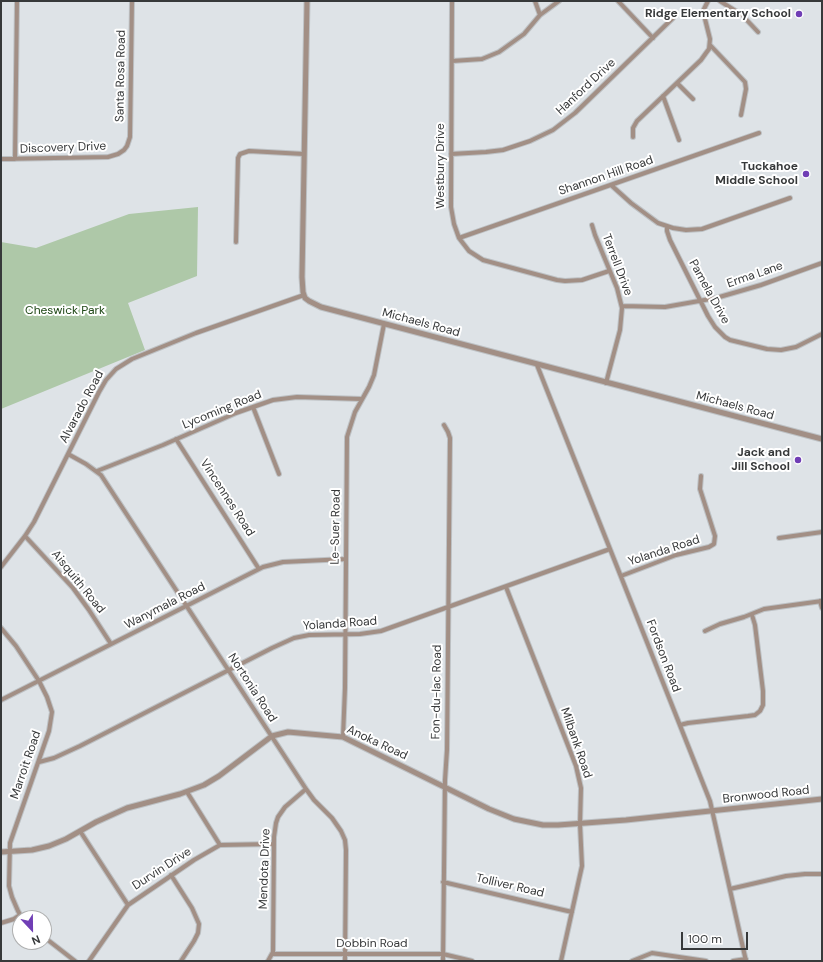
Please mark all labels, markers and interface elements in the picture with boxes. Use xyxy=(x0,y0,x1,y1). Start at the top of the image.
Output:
place label: Ridge Elementary School xyxy=(645,7,791,21)
marker: Ridge Elementary School xyxy=(794,9,804,19)
street label: Santa Rosa Road xyxy=(113,30,129,122)
street label: Hanford Drive xyxy=(553,56,619,118)
street label: Westbury Drive xyxy=(434,123,448,209)
street label: Discovery Drive xyxy=(20,139,106,157)
street label: Shannon Hill Road xyxy=(557,153,655,199)
place label: Tuckahoe Middle School xyxy=(715,160,798,188)
marker: Tuckahoe Middle School xyxy=(801,169,811,179)
street label: Terrell Drive xyxy=(599,232,635,298)
street label: Pamela Drive xyxy=(685,257,733,327)
street label: Erma Lane xyxy=(725,259,785,291)
park label: Cheswick Park xyxy=(25,304,105,318)
street label: Michaels Road xyxy=(381,306,461,340)
street label: Alvarado Road xyxy=(57,368,107,446)
street label: Lycoming Road xyxy=(180,388,264,432)
street label: Michaels Road xyxy=(695,389,775,423)
place label: Jack and Jill School xyxy=(731,446,790,474)
marker: Jack and Jill School xyxy=(793,455,803,465)
street label: Vincennes Road xyxy=(197,457,257,539)
street label: Le-Suer Road xyxy=(328,489,344,565)
street label: Yolanda Road xyxy=(626,533,702,569)
street label: Aisquith Road xyxy=(48,548,108,616)
street label: Wanymala Road xyxy=(122,579,208,633)
street label: Yolanda Road xyxy=(302,614,378,634)
street label: Fordson Road xyxy=(643,618,683,694)
street label: Fon-du-lac Road xyxy=(429,645,445,739)
street label: Nortonia Road xyxy=(224,651,280,725)
street label: Milbank Road xyxy=(557,706,595,780)
street label: Anoka Road xyxy=(344,723,410,763)
street label: Marroit Road xyxy=(8,729,44,801)
street label: Bronwood Road xyxy=(722,783,810,807)
street label: Mendota Drive xyxy=(256,828,274,910)
street label: Durvin Drive xyxy=(130,845,194,893)
street label: Tolliver Road xyxy=(475,871,545,901)
north arrow xyxy=(12,910,52,950)
scale bar xyxy=(683,924,750,950)
text: 100 m xyxy=(688,931,722,947)
text: N xyxy=(30,932,42,948)
street label: Dobbin Road xyxy=(336,937,408,951)

